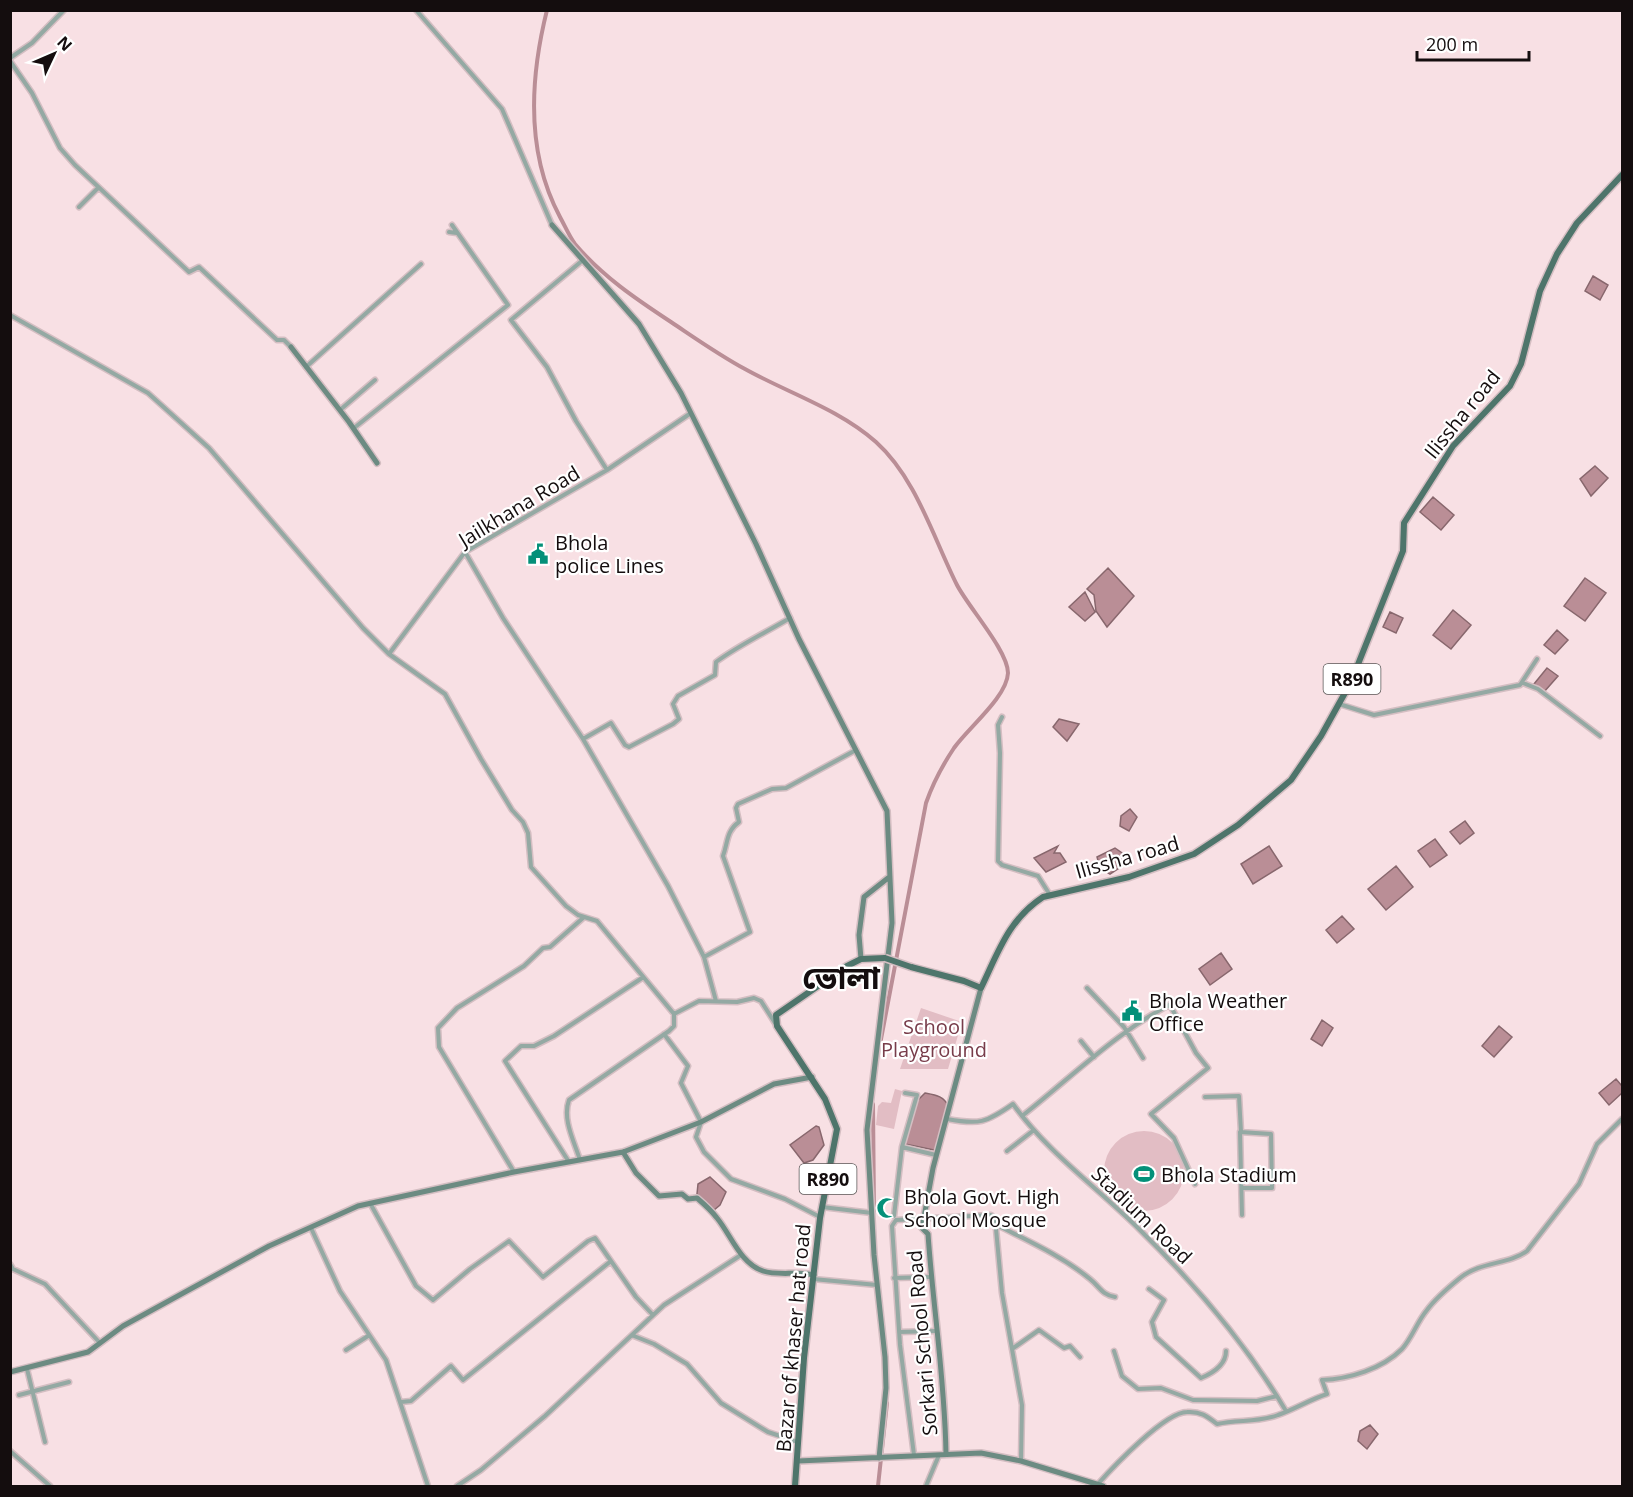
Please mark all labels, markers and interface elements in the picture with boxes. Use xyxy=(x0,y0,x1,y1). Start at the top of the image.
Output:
north arrow xyxy=(24,24,84,84)
scale bar xyxy=(1417,24,1530,62)
text: N xyxy=(52,31,77,56)
text: 200 m xyxy=(1426,32,1478,56)
street label: Ilissha road xyxy=(1418,364,1506,464)
street label: Jailkhana Road xyxy=(452,459,585,554)
place label: Bhola police Lines xyxy=(555,529,664,579)
public building icon: Bhola police Lines xyxy=(526,542,550,566)
road number: R890 xyxy=(1324,664,1380,694)
street label: Ilissha road xyxy=(1072,829,1182,885)
district label: ভোলা xyxy=(802,955,881,998)
place label: Bhola Weather Office xyxy=(1149,987,1287,1037)
public building icon: Bhola Weather Office xyxy=(1120,999,1144,1023)
park label: School Playground xyxy=(881,1013,987,1063)
street label: Stadium Road xyxy=(1086,1160,1198,1270)
place label: Bhola Stadium xyxy=(1161,1161,1297,1188)
sports icon: Bhola Stadium xyxy=(1132,1162,1156,1186)
road number: R890 xyxy=(800,1164,856,1194)
place label: Bhola Govt. High School Mosque xyxy=(904,1183,1060,1233)
mosque icon: Bhola Govt. High School Mosque xyxy=(875,1196,899,1220)
street label: Bazar of khaser hat road xyxy=(770,1223,816,1453)
street label: Sorkari School Road xyxy=(900,1249,944,1437)

